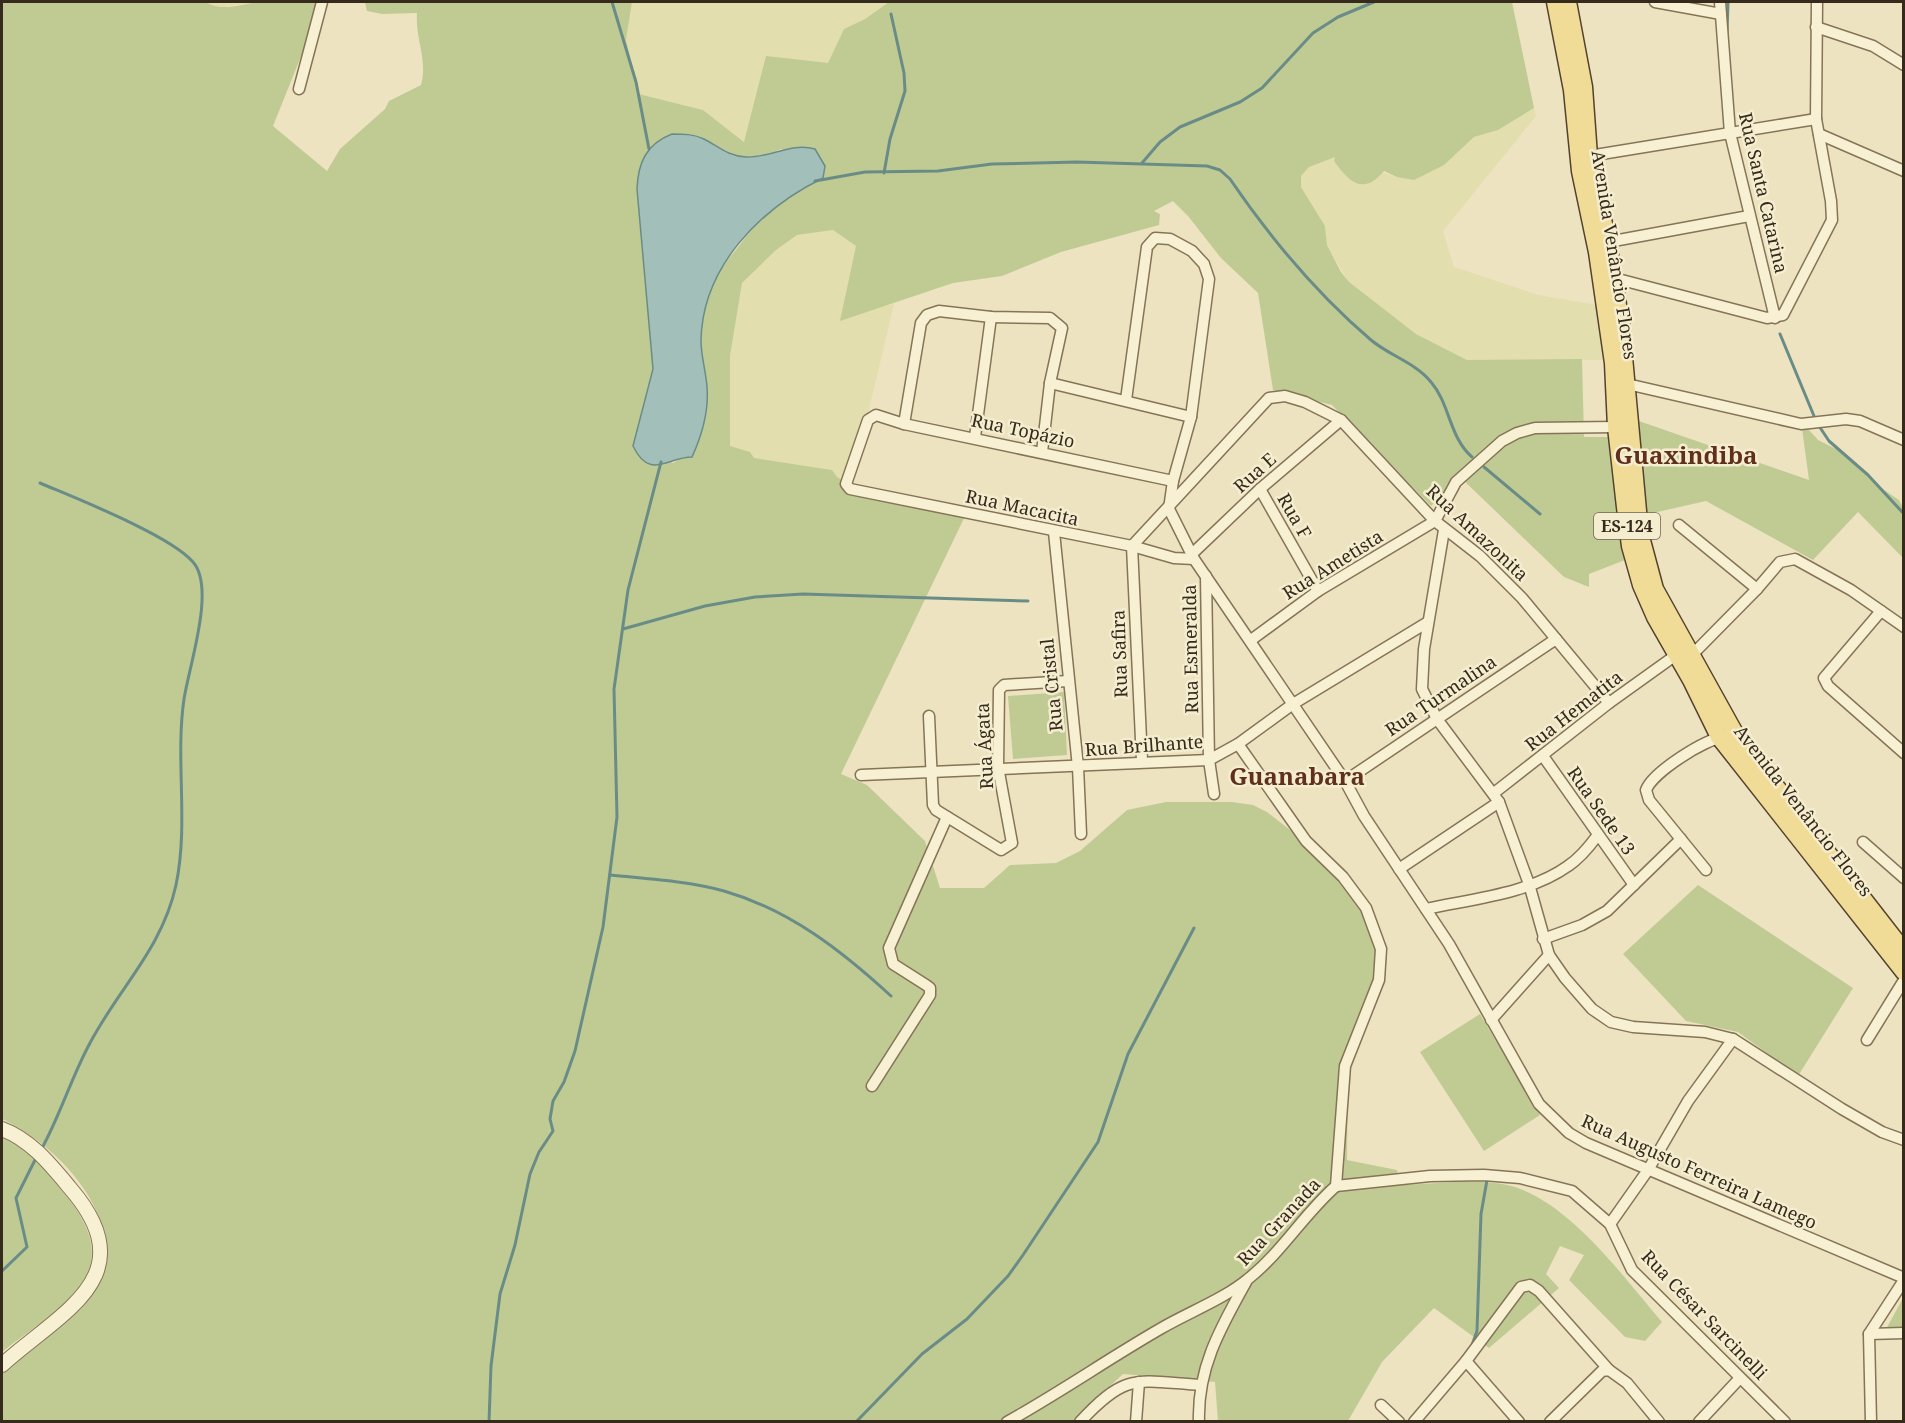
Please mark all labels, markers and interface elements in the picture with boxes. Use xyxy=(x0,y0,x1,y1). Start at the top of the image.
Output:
street label: Rua Santa Catarina xyxy=(1734,110,1794,276)
street label: Avenida Venâncio Flores xyxy=(1587,149,1643,361)
street label: Rua Topázio xyxy=(969,407,1077,453)
district label: Guaxindiba xyxy=(1615,438,1757,471)
street label: Rua E xyxy=(1228,447,1281,498)
street label: Rua Amazonita xyxy=(1421,479,1534,586)
street label: Rua Macacita xyxy=(963,483,1081,531)
street label: Rua F xyxy=(1272,488,1317,543)
road number: ES-124 xyxy=(1594,513,1660,539)
street label: Rua Ametista xyxy=(1278,524,1387,605)
street label: Rua Esmeralda xyxy=(1177,584,1203,714)
street label: Rua Safira xyxy=(1105,610,1133,699)
street label: Rua Cristal xyxy=(1034,637,1068,733)
street label: Rua Turmalina xyxy=(1380,649,1501,741)
street label: Rua Hematita xyxy=(1520,665,1627,756)
street label: Rua Ágata xyxy=(970,702,998,790)
street label: Avenida Venâncio Flores xyxy=(1729,720,1878,901)
street label: Rua Brilhante xyxy=(1084,729,1204,761)
district label: Guanabara xyxy=(1229,759,1365,792)
street label: Rua Sede 13 xyxy=(1562,761,1641,859)
street label: Rua Augusto Ferreira Lamego xyxy=(1578,1108,1821,1234)
street label: Rua Granada xyxy=(1231,1172,1325,1270)
street label: Rua César Sarcinelli xyxy=(1637,1244,1773,1384)

